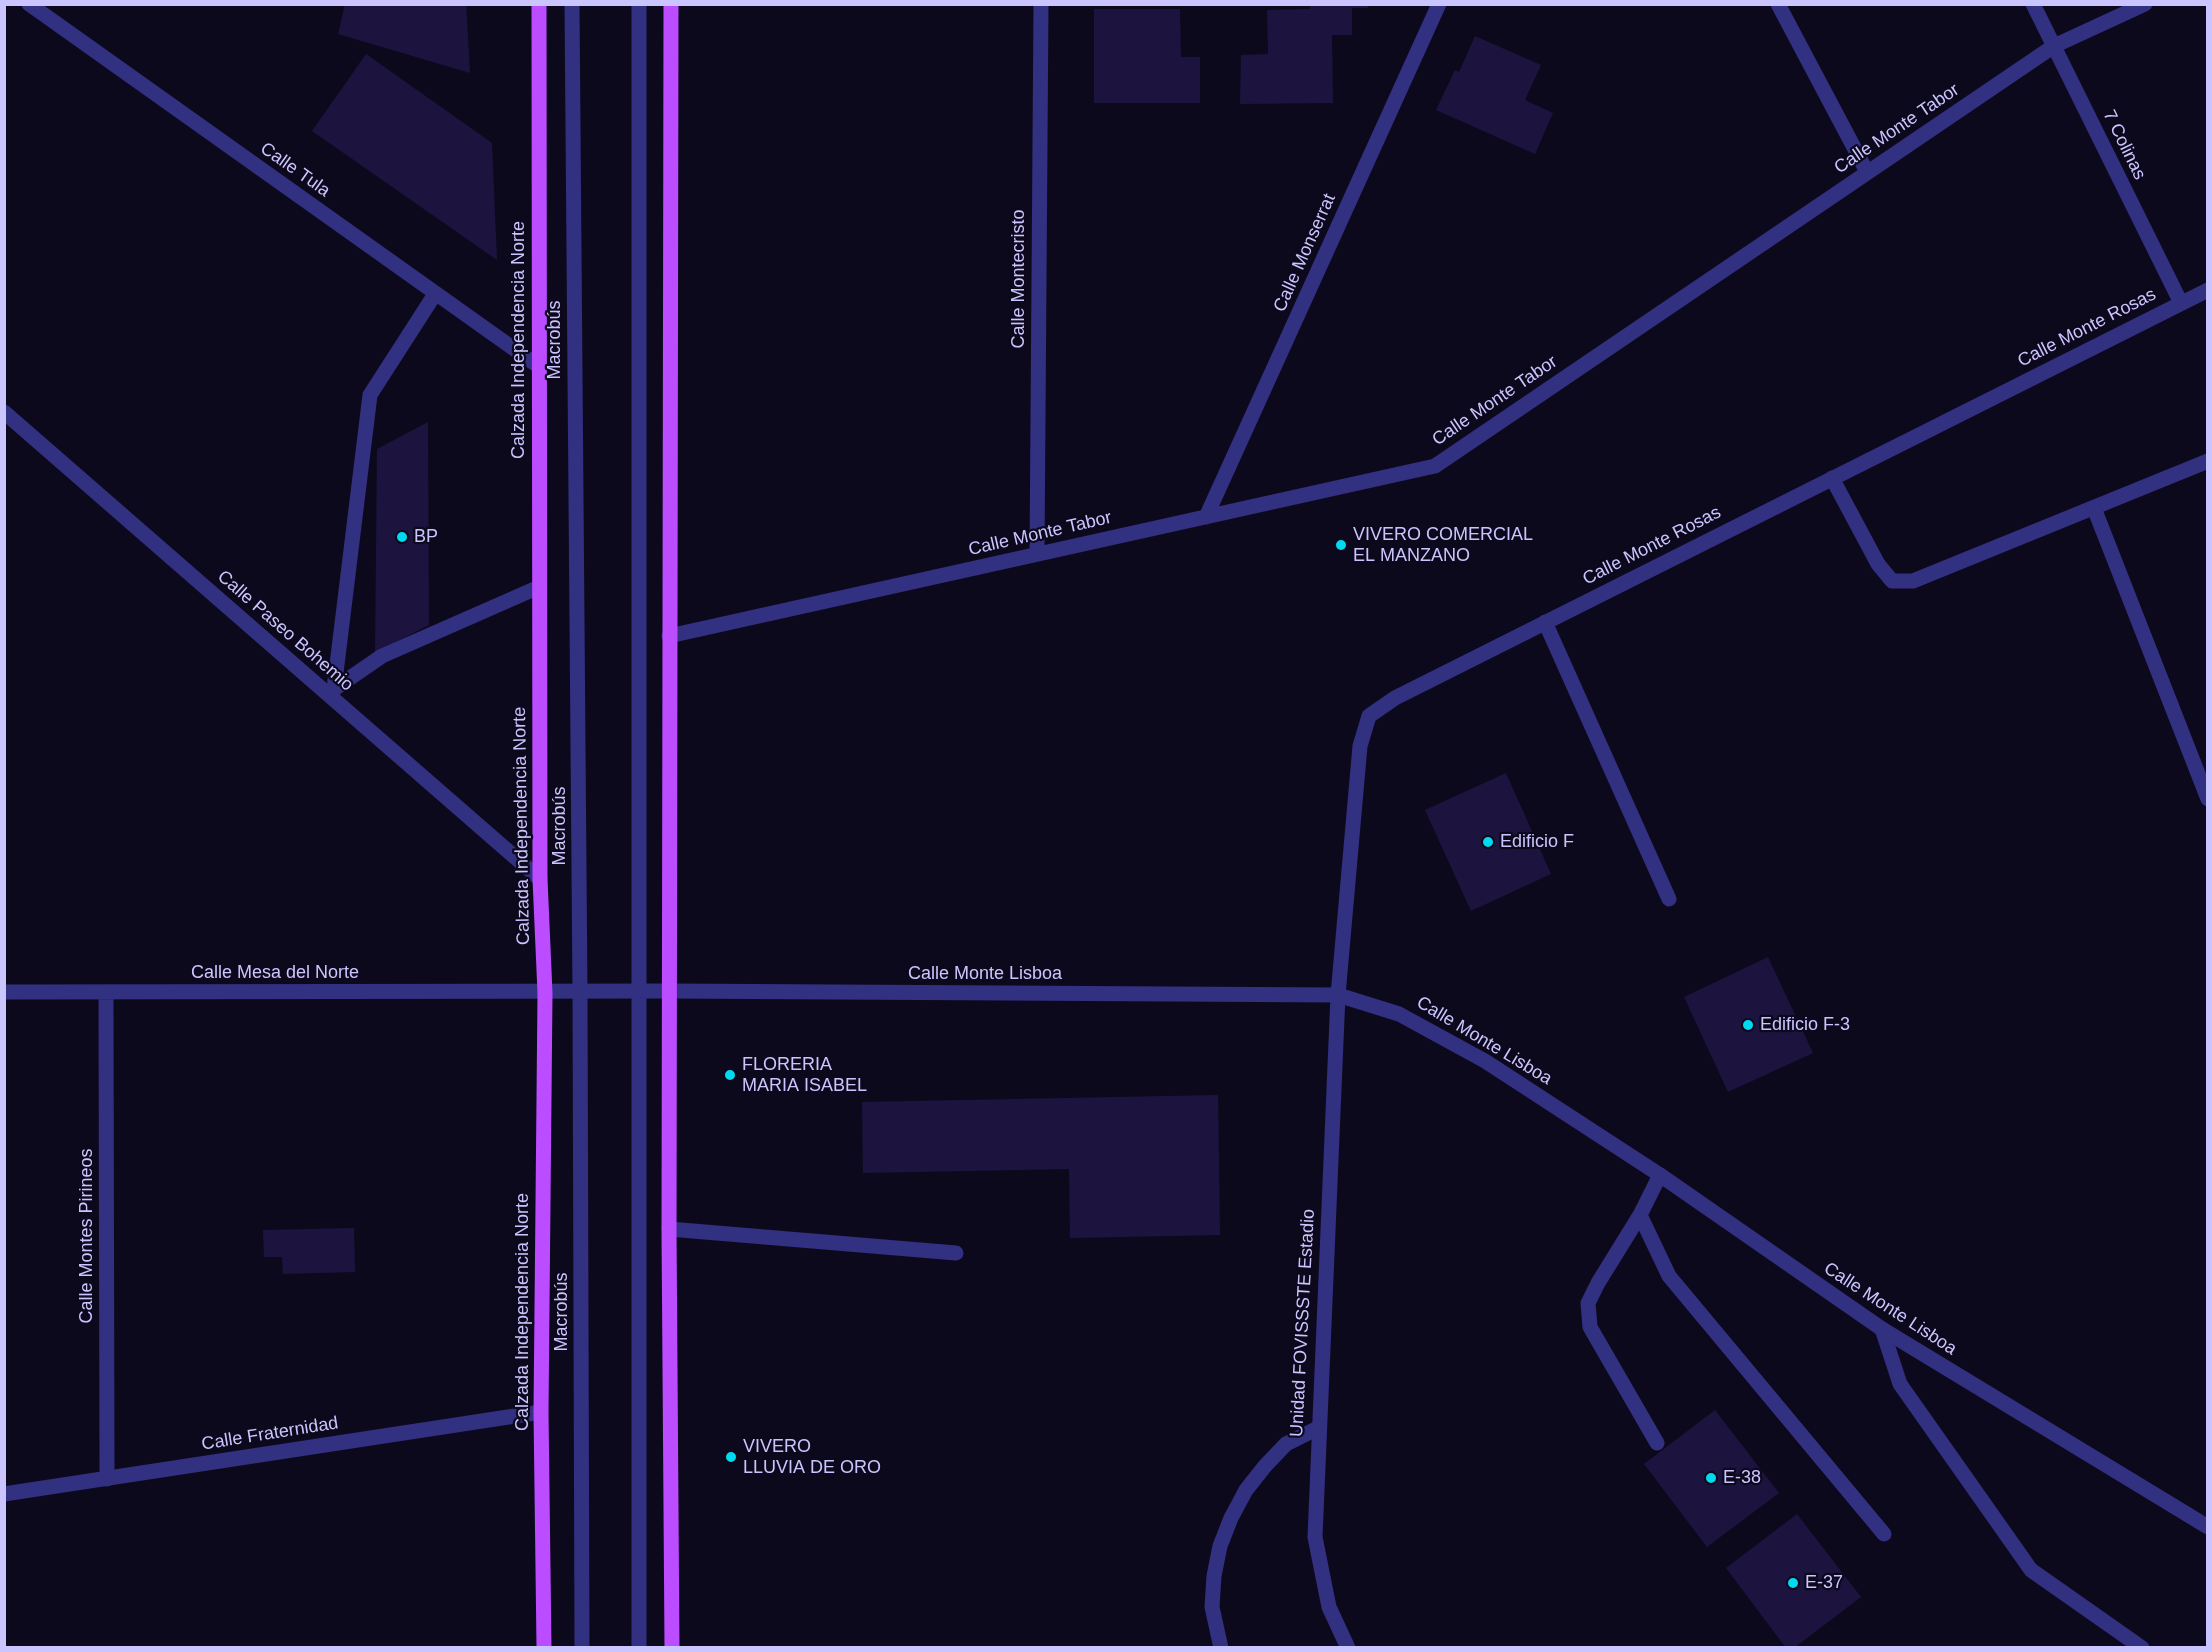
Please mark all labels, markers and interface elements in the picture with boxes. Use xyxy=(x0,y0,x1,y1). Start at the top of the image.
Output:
street label: Calle Monte Tabor xyxy=(1830,79,1964,179)
street label: 7 Colinas xyxy=(2098,107,2150,183)
street label: Calle Tula xyxy=(256,138,334,202)
street label: Calle Monserrat xyxy=(1269,191,1341,315)
street label: Calle Montecristo xyxy=(1008,209,1030,349)
street label: Calzada Independencia Norte xyxy=(508,221,530,459)
street label: Calle Monte Rosas xyxy=(2014,284,2160,372)
street label: Macrobús xyxy=(544,300,566,380)
street label: Calle Monte Tabor xyxy=(1428,351,1562,451)
street label: Calle Monte Rosas xyxy=(1579,502,1725,590)
street label: Calle Monte Tabor xyxy=(966,507,1114,561)
place label: VIVERO COMERCIAL EL MANZANO xyxy=(1353,524,1533,566)
place label: BP xyxy=(414,526,438,548)
marker: BP xyxy=(395,530,409,544)
marker: VIVERO COMERCIAL EL MANZANO xyxy=(1334,538,1348,552)
street label: Calle Paseo Bohemio xyxy=(213,566,357,696)
street label: Calzada Independencia Norte xyxy=(509,707,535,945)
street label: Macrobús xyxy=(549,786,571,866)
place label: Edificio F xyxy=(1500,831,1574,853)
marker: Edificio F xyxy=(1481,835,1495,849)
street label: Calle Mesa del Norte xyxy=(191,962,359,984)
street label: Calle Monte Lisboa xyxy=(908,963,1062,985)
street label: Calle Monte Lisboa xyxy=(1412,992,1556,1090)
place label: Edificio F-3 xyxy=(1760,1014,1850,1036)
marker: Edificio F-3 xyxy=(1741,1018,1755,1032)
place label: FLORERIA MARIA ISABEL xyxy=(742,1054,867,1096)
marker: FLORERIA MARIA ISABEL xyxy=(723,1068,737,1082)
street label: Calle Montes Pirineos xyxy=(76,1148,98,1324)
street label: Calzada Independencia Norte xyxy=(512,1193,534,1431)
street label: Unidad FOVISSSTE Estadio xyxy=(1286,1209,1320,1437)
street label: Calle Monte Lisboa xyxy=(1820,1258,1960,1360)
street label: Macrobús xyxy=(551,1272,573,1352)
street label: Calle Fraternidad xyxy=(200,1413,340,1455)
place label: VIVERO LLUVIA DE ORO xyxy=(743,1436,881,1478)
marker: VIVERO LLUVIA DE ORO xyxy=(724,1450,738,1464)
place label: E-38 xyxy=(1723,1467,1761,1489)
marker: E-38 xyxy=(1704,1471,1718,1485)
place label: E-37 xyxy=(1805,1572,1843,1594)
marker: E-37 xyxy=(1786,1576,1800,1590)

